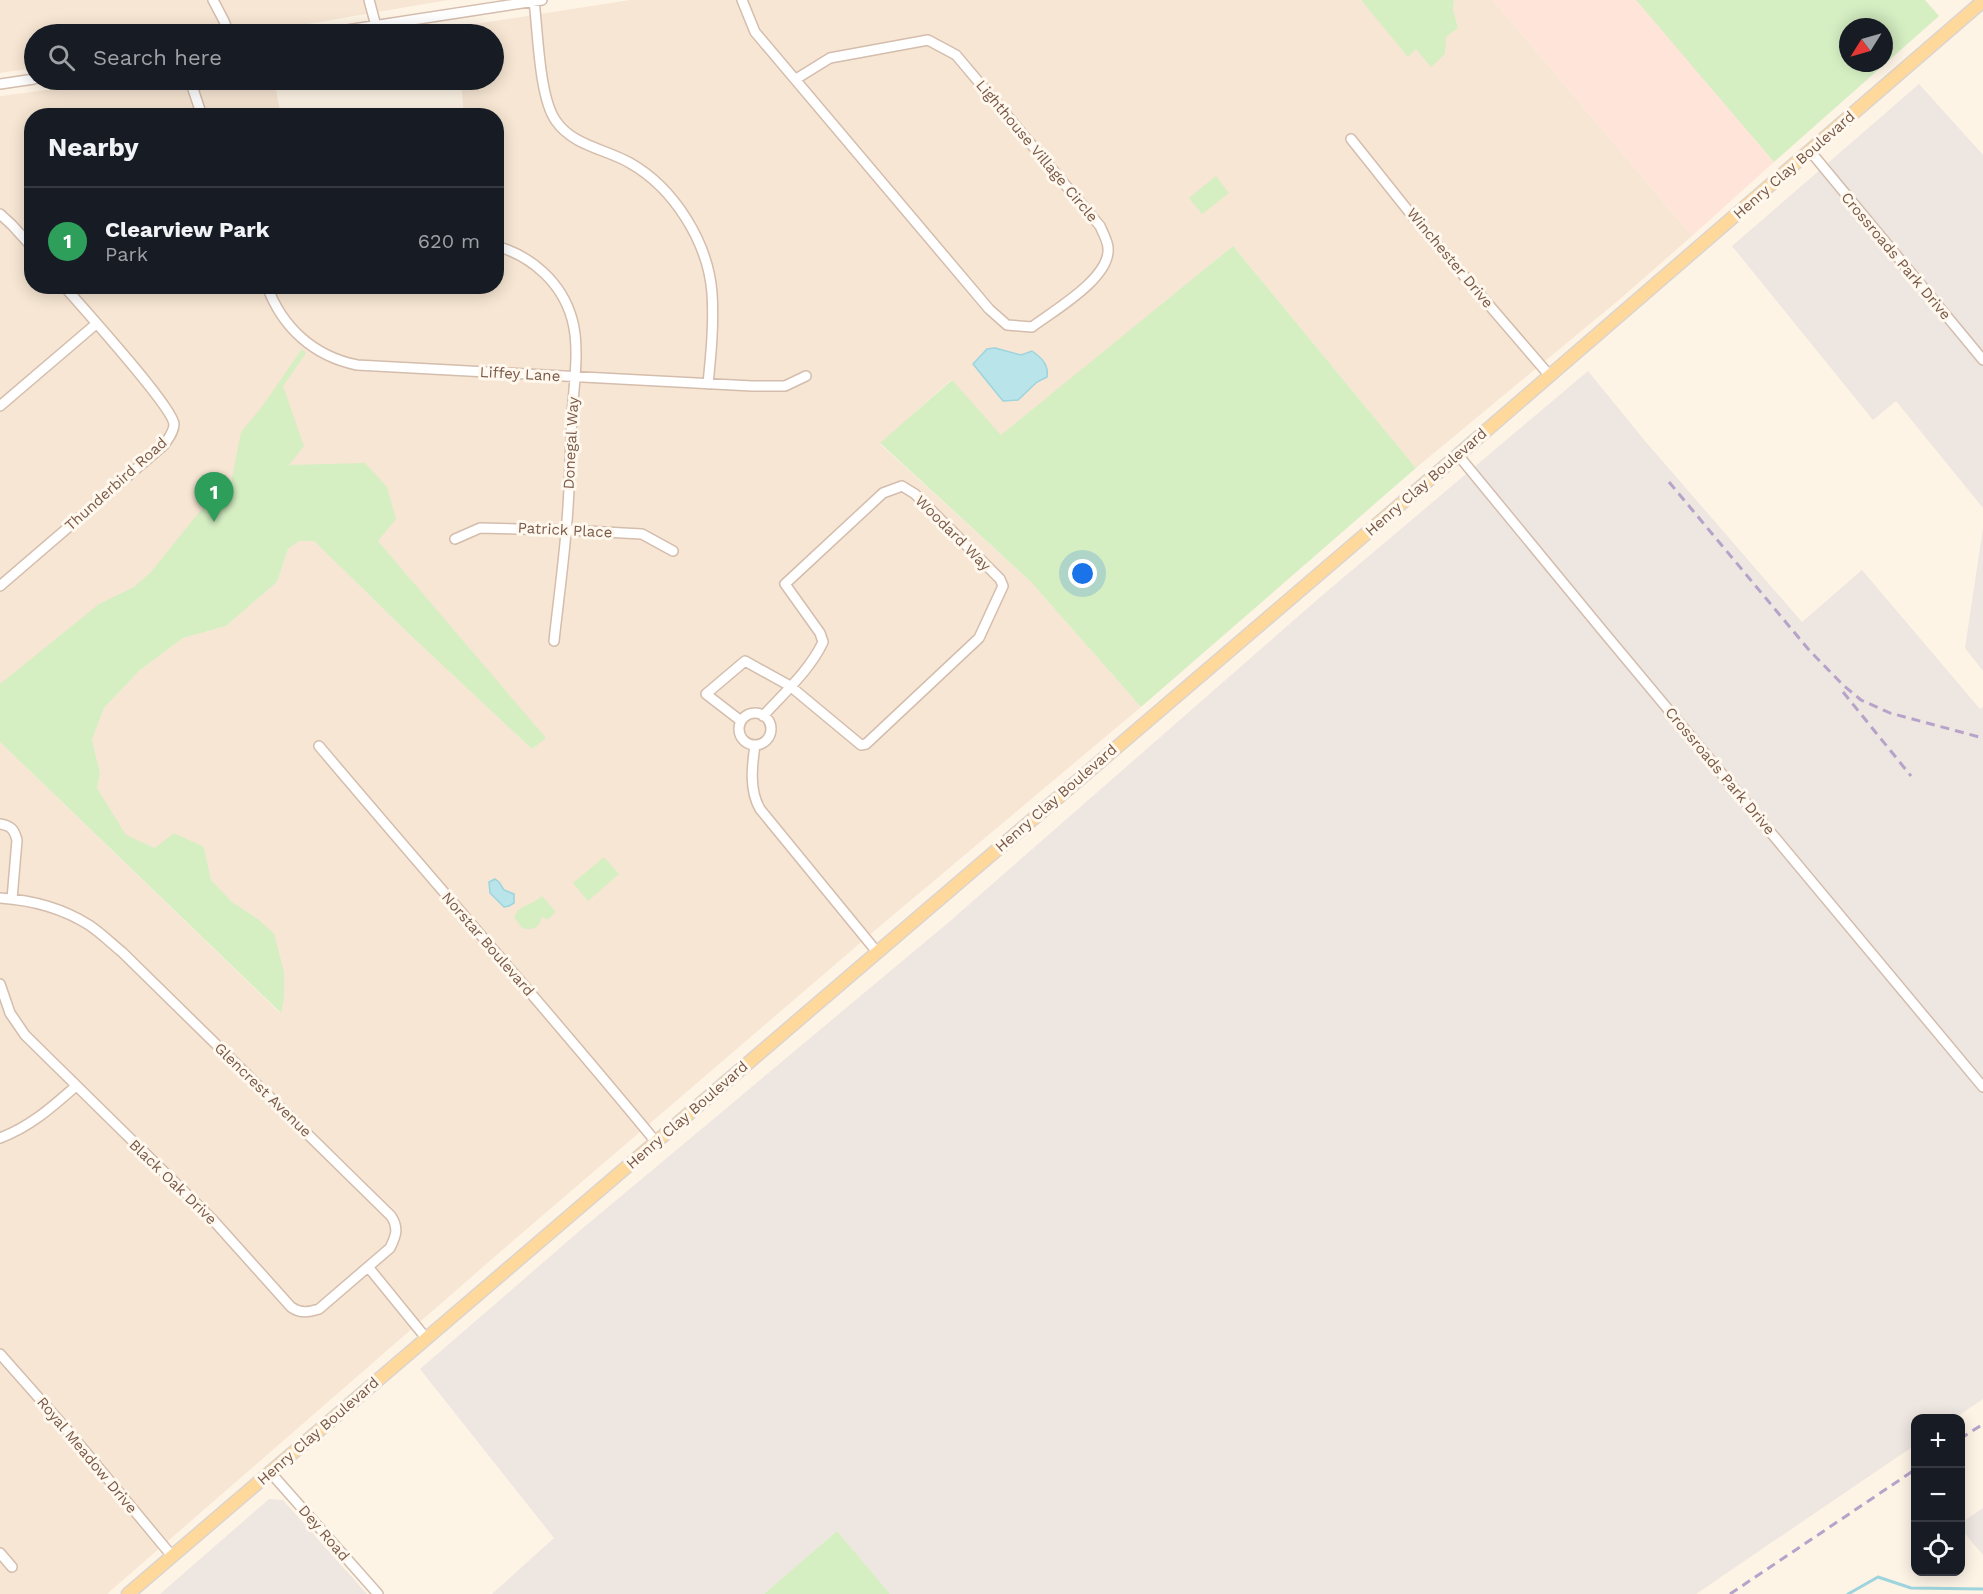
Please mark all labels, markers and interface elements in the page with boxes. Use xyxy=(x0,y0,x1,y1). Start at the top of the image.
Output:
north arrow xyxy=(1839,18,1893,72)
search box xyxy=(24,24,504,90)
icon: search xyxy=(45,41,78,74)
text: Search here xyxy=(93,45,222,70)
street label: Lighthouse Village Circle xyxy=(972,76,1102,226)
street label: Henry Clay Boulevard xyxy=(1729,107,1859,223)
text: Nearby xyxy=(48,132,139,162)
street label: Crossroads Park Drive xyxy=(1837,188,1955,324)
street label: Winchester Drive xyxy=(1403,204,1497,312)
text: Clearview Park xyxy=(105,217,270,242)
text: 1 xyxy=(63,229,72,253)
text: 620 m xyxy=(418,229,480,253)
text: Park xyxy=(105,242,148,266)
street label: Liffey Lane xyxy=(479,363,561,385)
street label: Donegal Way xyxy=(560,396,582,490)
street label: Henry Clay Boulevard xyxy=(1361,424,1491,540)
street label: Thunderbird Road xyxy=(61,433,171,535)
pin: 1 xyxy=(194,472,234,522)
street label: Woodard Way xyxy=(911,491,995,575)
street label: Patrick Place xyxy=(517,519,613,541)
your location xyxy=(1068,559,1097,588)
street label: Crossroads Park Drive xyxy=(1661,703,1779,839)
street label: Henry Clay Boulevard xyxy=(991,740,1121,856)
street label: Norstar Boulevard xyxy=(438,888,538,1000)
street label: Glencrest Avenue xyxy=(211,1039,315,1141)
street label: Henry Clay Boulevard xyxy=(622,1057,752,1173)
street label: Black Oak Drive xyxy=(125,1136,221,1228)
street label: Henry Clay Boulevard xyxy=(253,1373,383,1489)
street label: Royal Meadow Drive xyxy=(33,1393,141,1517)
map controls xyxy=(1911,1414,1965,1576)
button: + xyxy=(1911,1414,1965,1468)
button: − xyxy=(1911,1468,1965,1522)
street label: Dey Road xyxy=(295,1501,353,1565)
button: locate xyxy=(1911,1522,1965,1576)

